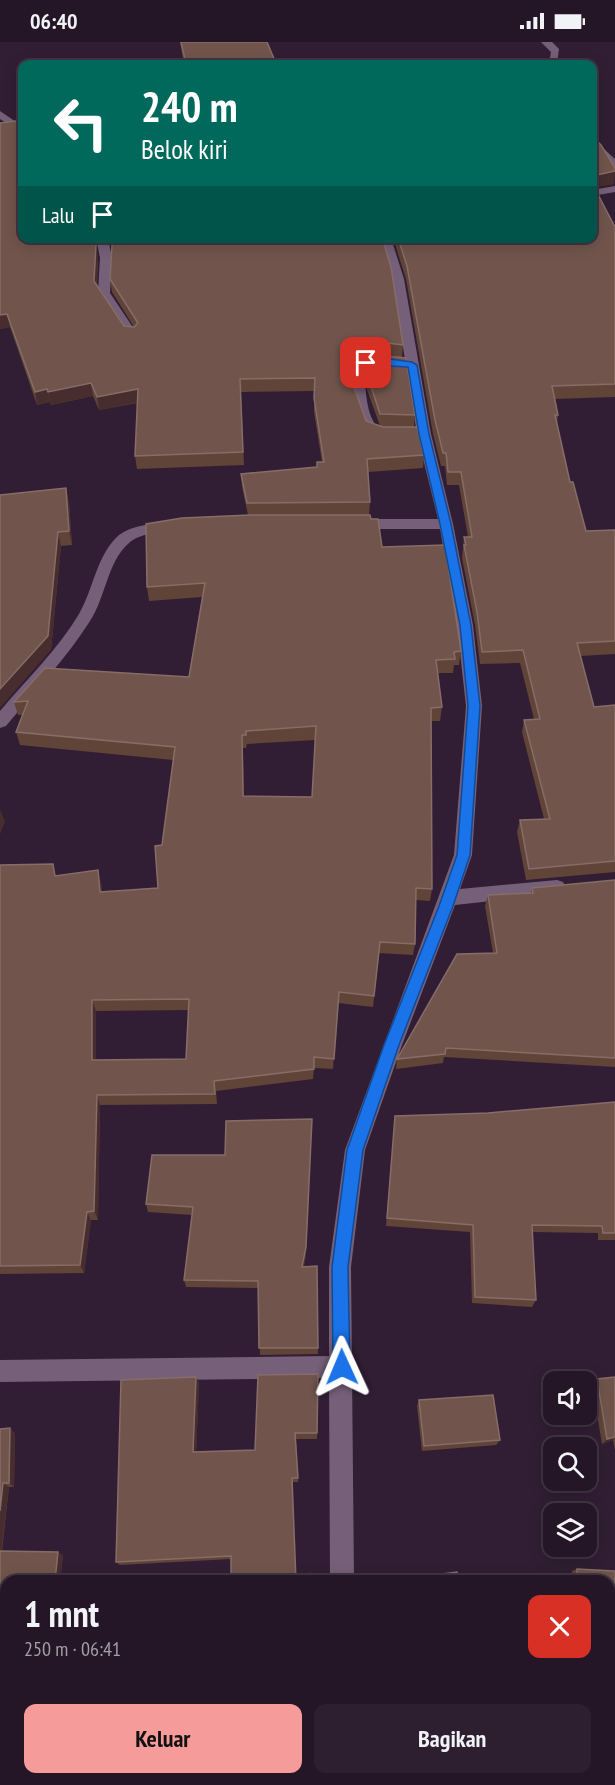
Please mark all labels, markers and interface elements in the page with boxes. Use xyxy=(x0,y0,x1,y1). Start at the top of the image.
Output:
text: 06:40 xyxy=(30,7,78,35)
text: 240 m xyxy=(141,79,238,134)
icon: left xyxy=(42,84,120,162)
text: Belok kiri xyxy=(141,132,228,166)
icon: arrive xyxy=(86,198,119,231)
text: Lalu xyxy=(42,201,74,229)
pin xyxy=(340,337,391,388)
icon: arrive xyxy=(349,346,382,379)
position arrow xyxy=(310,1335,374,1399)
map controls xyxy=(543,1371,597,1557)
button: sound xyxy=(543,1371,597,1425)
button: search xyxy=(543,1437,597,1491)
button: layers xyxy=(543,1503,597,1557)
text: 1 mnt xyxy=(24,1590,99,1637)
button: close xyxy=(528,1595,591,1658)
text: 250 m · 06:41 xyxy=(24,1636,121,1662)
button: Keluar xyxy=(24,1704,302,1773)
button: Bagikan xyxy=(314,1704,591,1773)

